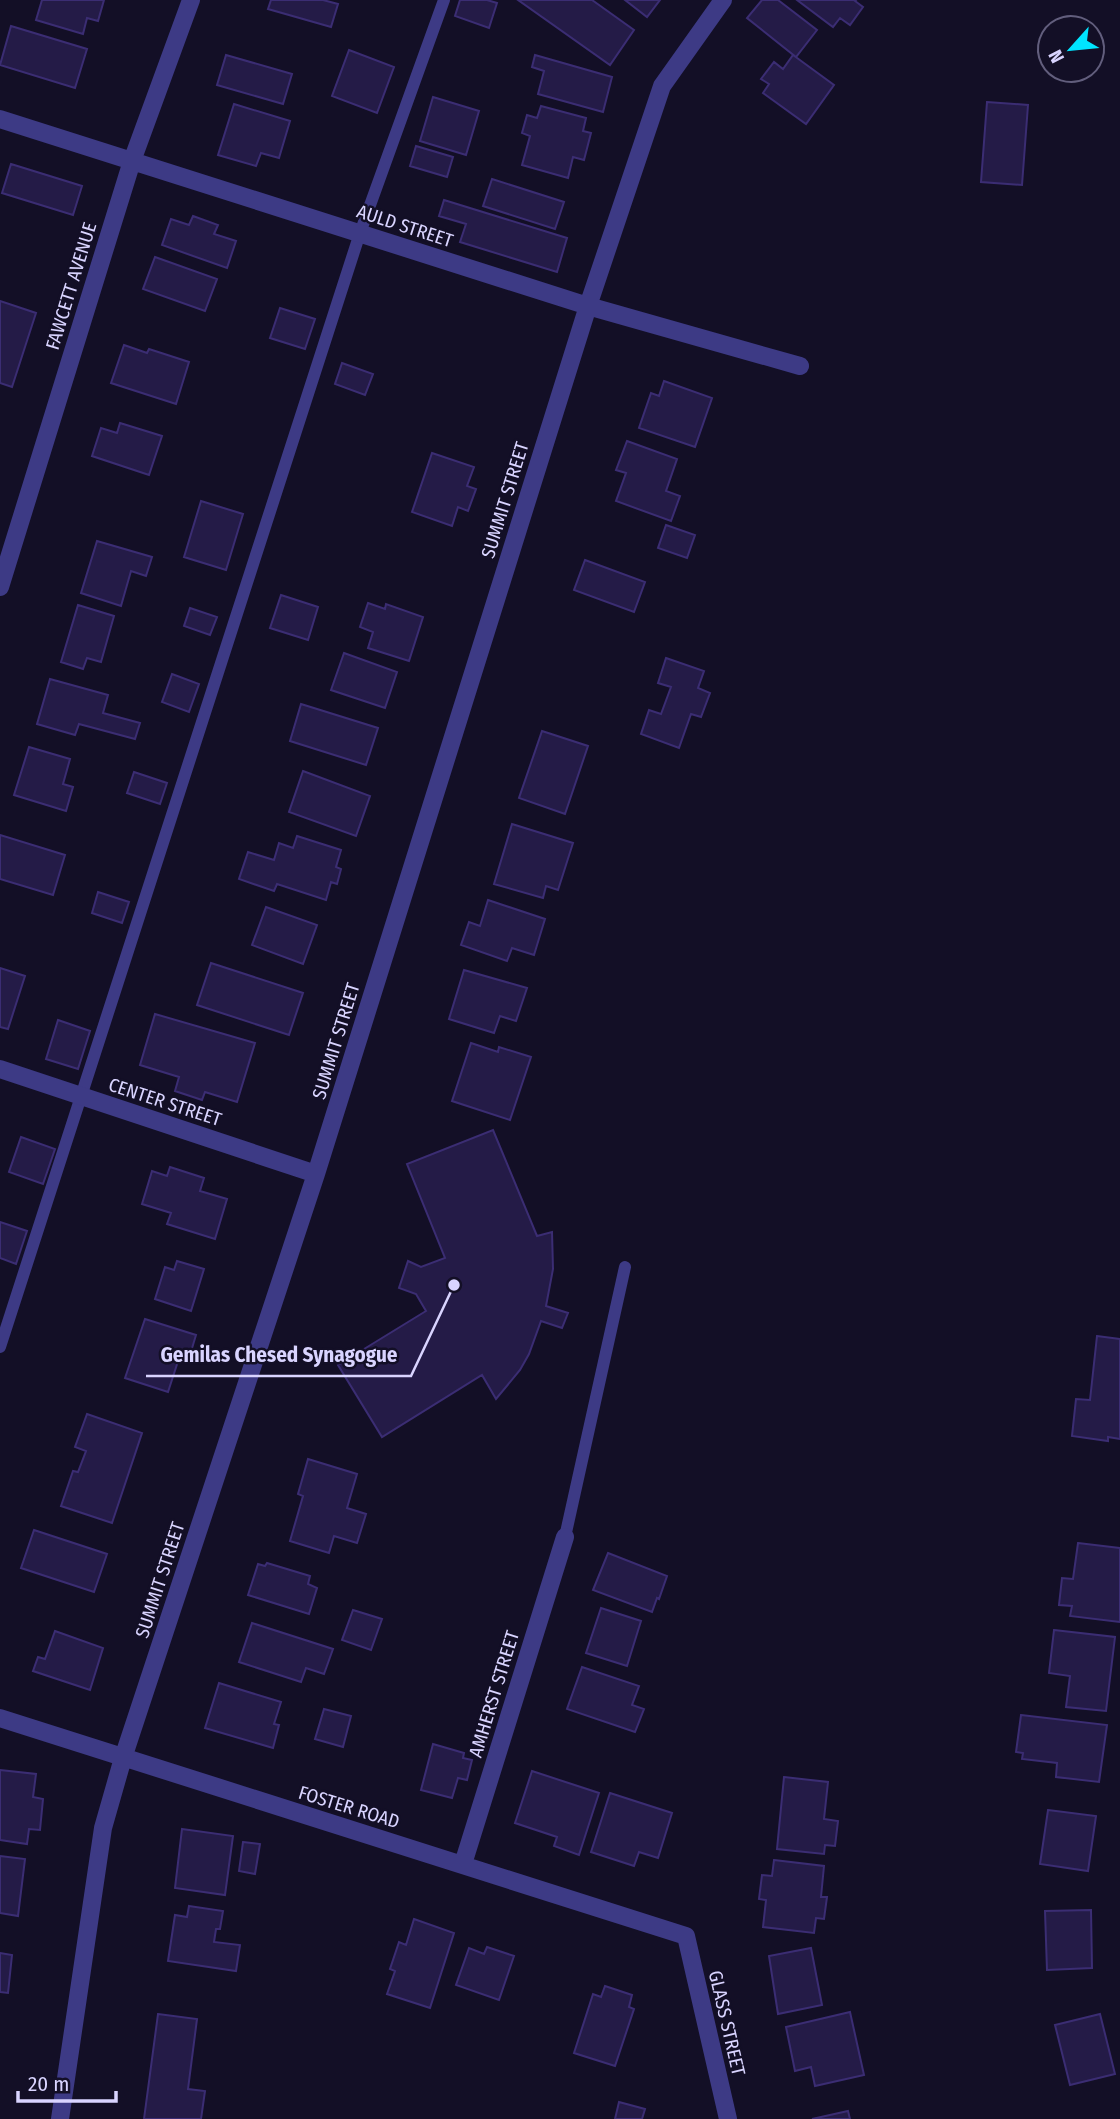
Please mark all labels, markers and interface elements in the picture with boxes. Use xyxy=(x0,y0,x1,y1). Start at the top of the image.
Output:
north arrow xyxy=(1036,14,1106,84)
text: N xyxy=(1043,46,1069,67)
street label: AULD STREET xyxy=(354,200,456,252)
street label: FAWCETT AVENUE xyxy=(41,219,101,353)
street label: SUMMIT STREET xyxy=(476,439,534,561)
street label: SUMMIT STREET xyxy=(307,980,365,1102)
street label: CENTER STREET xyxy=(106,1073,225,1131)
callout: Gemilas Chesed Synagogue xyxy=(146,1334,411,1376)
text: Gemilas Chesed Synagogue xyxy=(160,1342,398,1368)
street label: SUMMIT STREET xyxy=(130,1519,190,1641)
street label: AMHERST STREET xyxy=(464,1628,524,1760)
street label: FOSTER ROAD xyxy=(296,1781,402,1833)
street label: GLASS STREET xyxy=(704,1968,750,2078)
scale bar xyxy=(18,2060,116,2104)
text: 20 m xyxy=(28,2071,69,2097)

